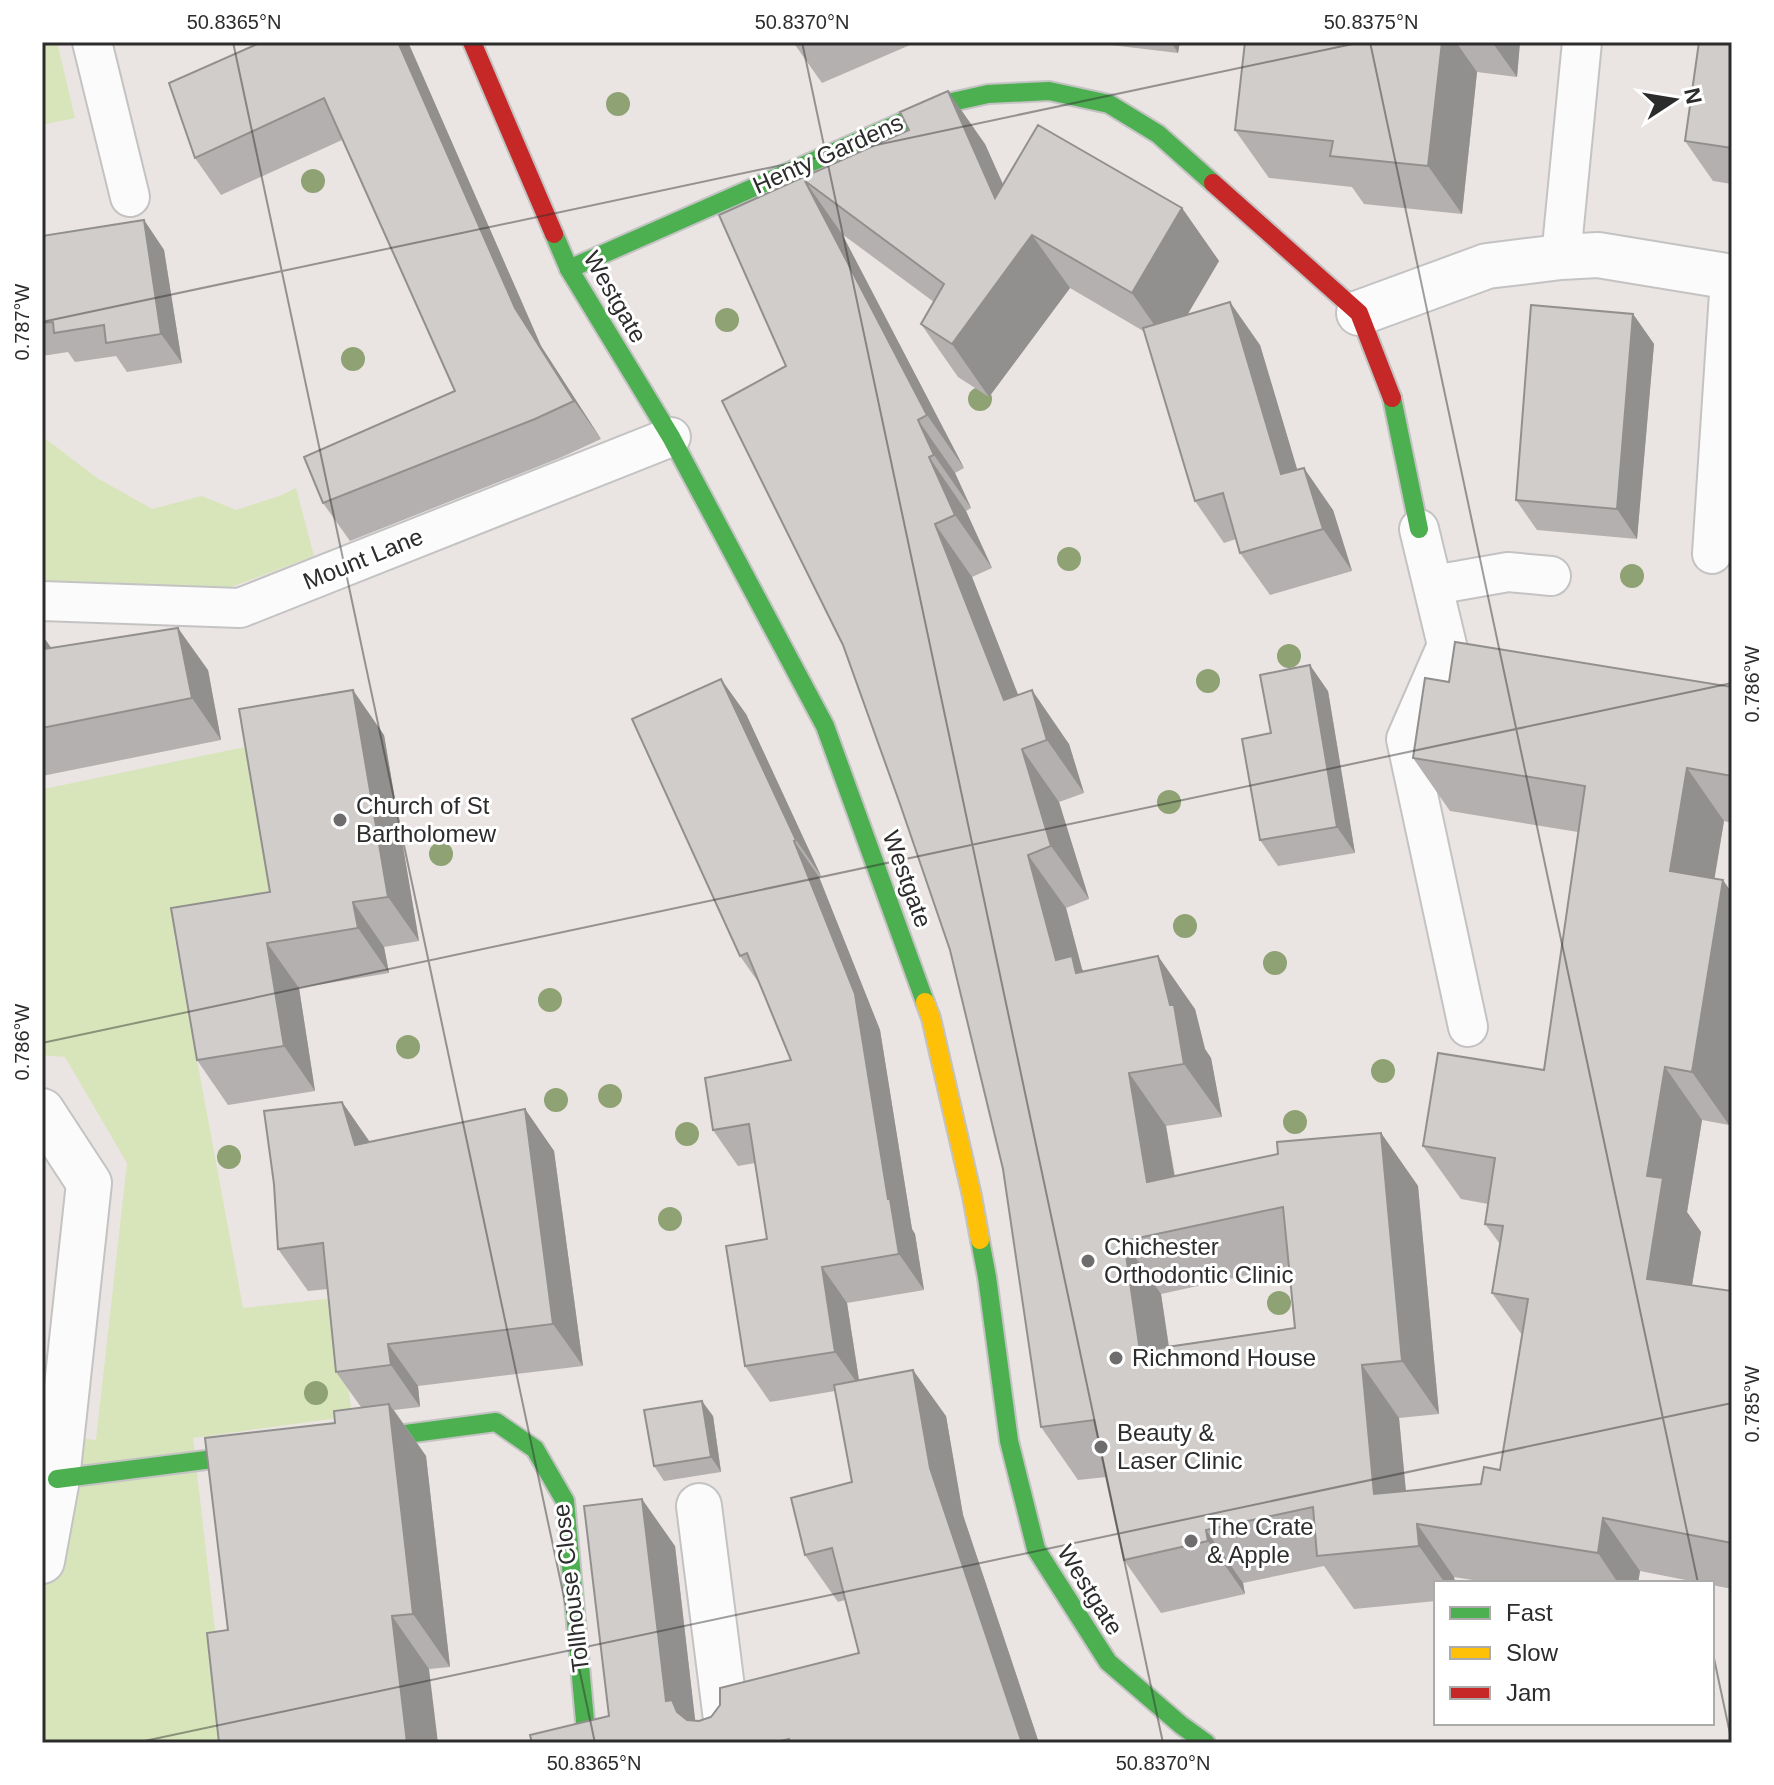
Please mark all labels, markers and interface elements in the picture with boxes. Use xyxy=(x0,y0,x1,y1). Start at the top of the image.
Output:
text: 50.8365°N xyxy=(187,11,281,33)
text: 50.8370°N xyxy=(755,11,849,33)
text: 50.8375°N xyxy=(1324,11,1418,33)
north arrow xyxy=(1634,60,1714,140)
text: N xyxy=(1679,86,1707,106)
street label: Henty Gardens xyxy=(749,108,907,199)
street label: Westgate xyxy=(579,246,652,347)
text: 0.787°W xyxy=(11,283,33,360)
street label: Mount Lane xyxy=(299,522,427,595)
text: 0.786°W xyxy=(1741,645,1763,722)
place label: Church of St Bartholomew xyxy=(356,792,497,847)
marker: Church of St Bartholomew xyxy=(331,811,349,829)
street label: Westgate xyxy=(878,827,937,931)
text: 0.786°W xyxy=(11,1003,33,1080)
place label: Chichester Orthodontic Clinic xyxy=(1104,1233,1293,1288)
marker: Chichester Orthodontic Clinic xyxy=(1079,1252,1097,1270)
place label: Richmond House xyxy=(1132,1344,1316,1371)
marker: Richmond House xyxy=(1107,1349,1125,1367)
text: 0.785°W xyxy=(1741,1365,1763,1442)
place label: Beauty & Laser Clinic xyxy=(1117,1419,1242,1474)
marker: Beauty & Laser Clinic xyxy=(1092,1438,1110,1456)
street label: Tollhouse Close xyxy=(547,1502,594,1674)
place label: The Crate & Apple xyxy=(1207,1513,1314,1568)
marker: The Crate & Apple xyxy=(1182,1532,1200,1550)
street label: Westgate xyxy=(1052,1540,1129,1640)
legend xyxy=(1434,1581,1714,1725)
text: Fast xyxy=(1506,1599,1553,1626)
text: Slow xyxy=(1506,1639,1559,1666)
text: Jam xyxy=(1506,1679,1551,1706)
text: 50.8365°N xyxy=(547,1752,641,1774)
text: 50.8370°N xyxy=(1116,1752,1210,1774)

